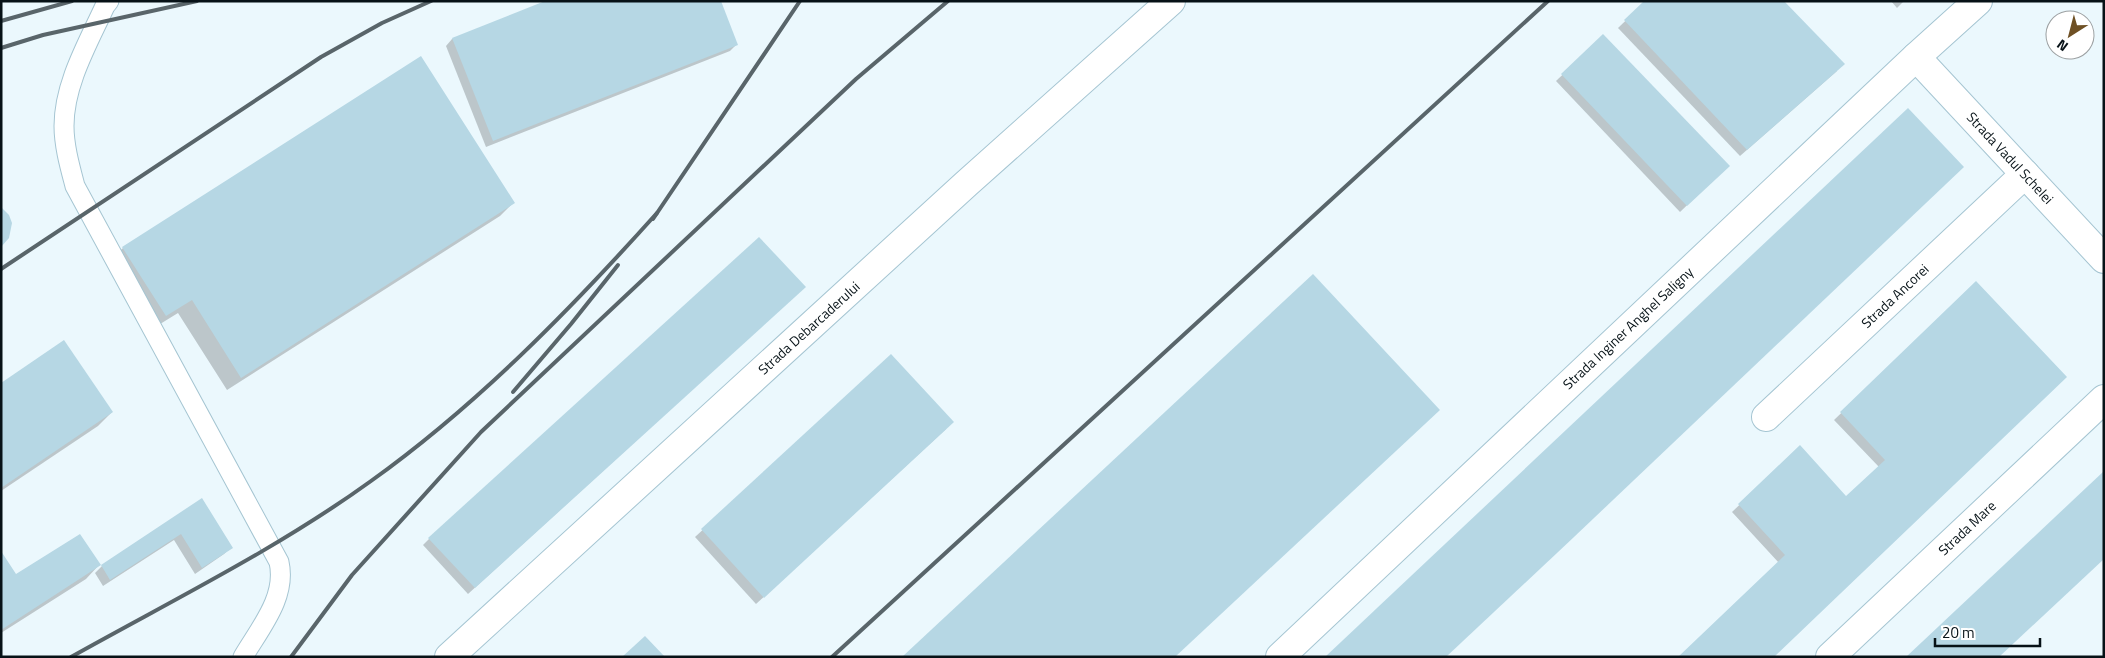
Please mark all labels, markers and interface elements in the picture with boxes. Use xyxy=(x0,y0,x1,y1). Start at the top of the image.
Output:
north arrow xyxy=(2045,10,2095,60)
text: N xyxy=(2052,35,2072,57)
street label: Strada Vadul Schelei xyxy=(1962,107,2059,208)
street label: Strada Ancorei xyxy=(1856,259,1933,333)
street label: Strada Inginer Anghel Saligny xyxy=(1558,261,1698,394)
street label: Strada Debarcaderului xyxy=(753,276,864,379)
street label: Strada Mare xyxy=(1933,495,2000,560)
scale bar xyxy=(1935,616,2040,648)
text: 20 m xyxy=(1942,621,1975,644)

